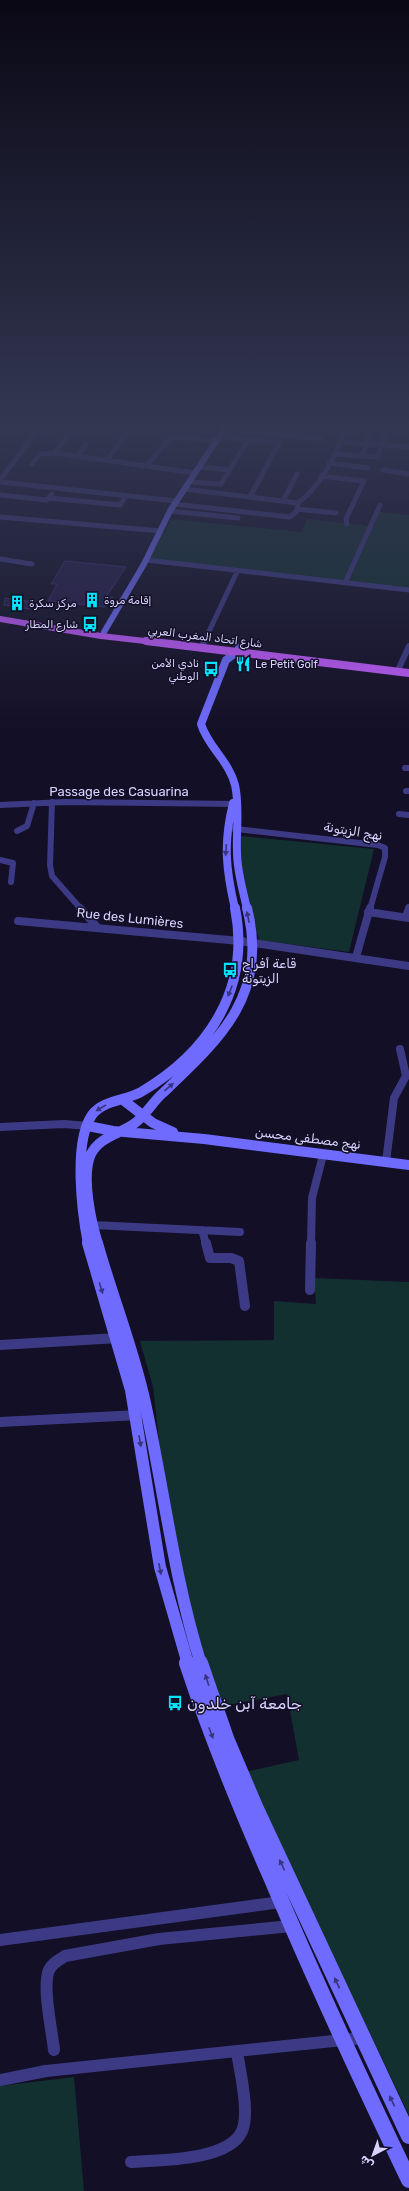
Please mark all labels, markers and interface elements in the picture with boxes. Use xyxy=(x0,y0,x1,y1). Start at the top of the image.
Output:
building icon: إقامة مروة xyxy=(83,591,101,609)
building icon: مركز سكرة xyxy=(8,594,26,612)
place label: إقامة مروة xyxy=(104,594,152,608)
place label: مركز سكرة xyxy=(29,597,77,610)
bus stop icon: شارع المطار xyxy=(81,615,99,633)
place label: شارع المطار xyxy=(25,618,78,633)
street label: شارع اتحاد المغرب العربي xyxy=(147,624,263,652)
restaurant icon: Le Petit Golf xyxy=(234,655,252,673)
place label: نادي الأمن الوطني xyxy=(151,657,199,685)
place label: Le Petit Golf xyxy=(255,658,318,671)
bus stop icon: نادي الأمن الوطني xyxy=(202,660,220,678)
street label: Passage des Casuarina xyxy=(49,784,189,800)
street label: نهج الزيتونة xyxy=(322,819,384,845)
one-way arrow xyxy=(222,844,229,856)
street label: Rue des Lumières xyxy=(76,905,184,931)
one-way arrow xyxy=(245,911,251,923)
place label: قاعة أفراح الزيتونة xyxy=(242,956,296,987)
bus stop icon: قاعة أفراح الزيتونة xyxy=(221,961,239,979)
one-way arrow xyxy=(227,985,233,997)
one-way arrow xyxy=(164,1083,175,1092)
one-way arrow xyxy=(95,1104,107,1111)
street label: نهج مصطفى محسن xyxy=(254,1124,362,1154)
one-way arrow xyxy=(98,1282,104,1294)
one-way arrow xyxy=(138,1434,144,1447)
one-way arrow xyxy=(158,1563,164,1575)
one-way arrow xyxy=(204,1673,210,1685)
bus stop icon: جامعة آبن خلدون xyxy=(166,1694,184,1712)
place label: جامعة آبن خلدون xyxy=(187,1694,302,1714)
one-way arrow xyxy=(208,1728,214,1740)
one-way arrow xyxy=(279,1859,285,1871)
one-way arrow xyxy=(334,1977,340,1988)
one-way arrow xyxy=(389,2095,395,2106)
north arrow xyxy=(353,2135,393,2175)
text: ش xyxy=(357,2153,376,2172)

